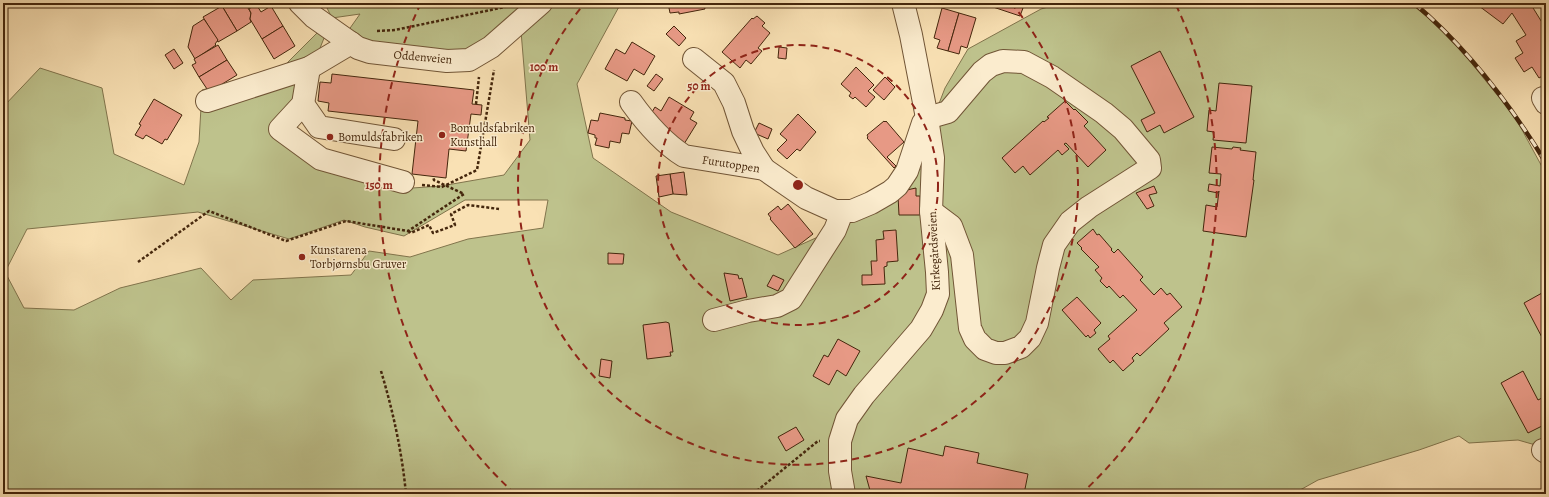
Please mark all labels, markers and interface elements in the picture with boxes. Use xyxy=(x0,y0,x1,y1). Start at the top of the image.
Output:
street label: Oddenveien xyxy=(393,46,453,68)
text: 100 m xyxy=(530,59,558,75)
text: 50 m xyxy=(687,78,711,94)
place label: Bomuldsfabriken Kunsthall xyxy=(450,120,535,150)
place label: Bomuldsfabriken xyxy=(338,129,423,145)
marker: Bomuldsfabriken Kunsthall xyxy=(437,130,447,140)
marker: Bomuldsfabriken xyxy=(325,132,335,142)
street label: Furutoppen xyxy=(701,152,761,177)
text: 150 m xyxy=(365,177,393,193)
centre of rings xyxy=(791,178,805,192)
street label: Kirkegårdsveien xyxy=(924,210,944,291)
place label: Kunstarena Torbjørnsbu Gruver xyxy=(310,242,407,272)
marker: Kunstarena Torbjørnsbu Gruver xyxy=(297,252,307,262)

